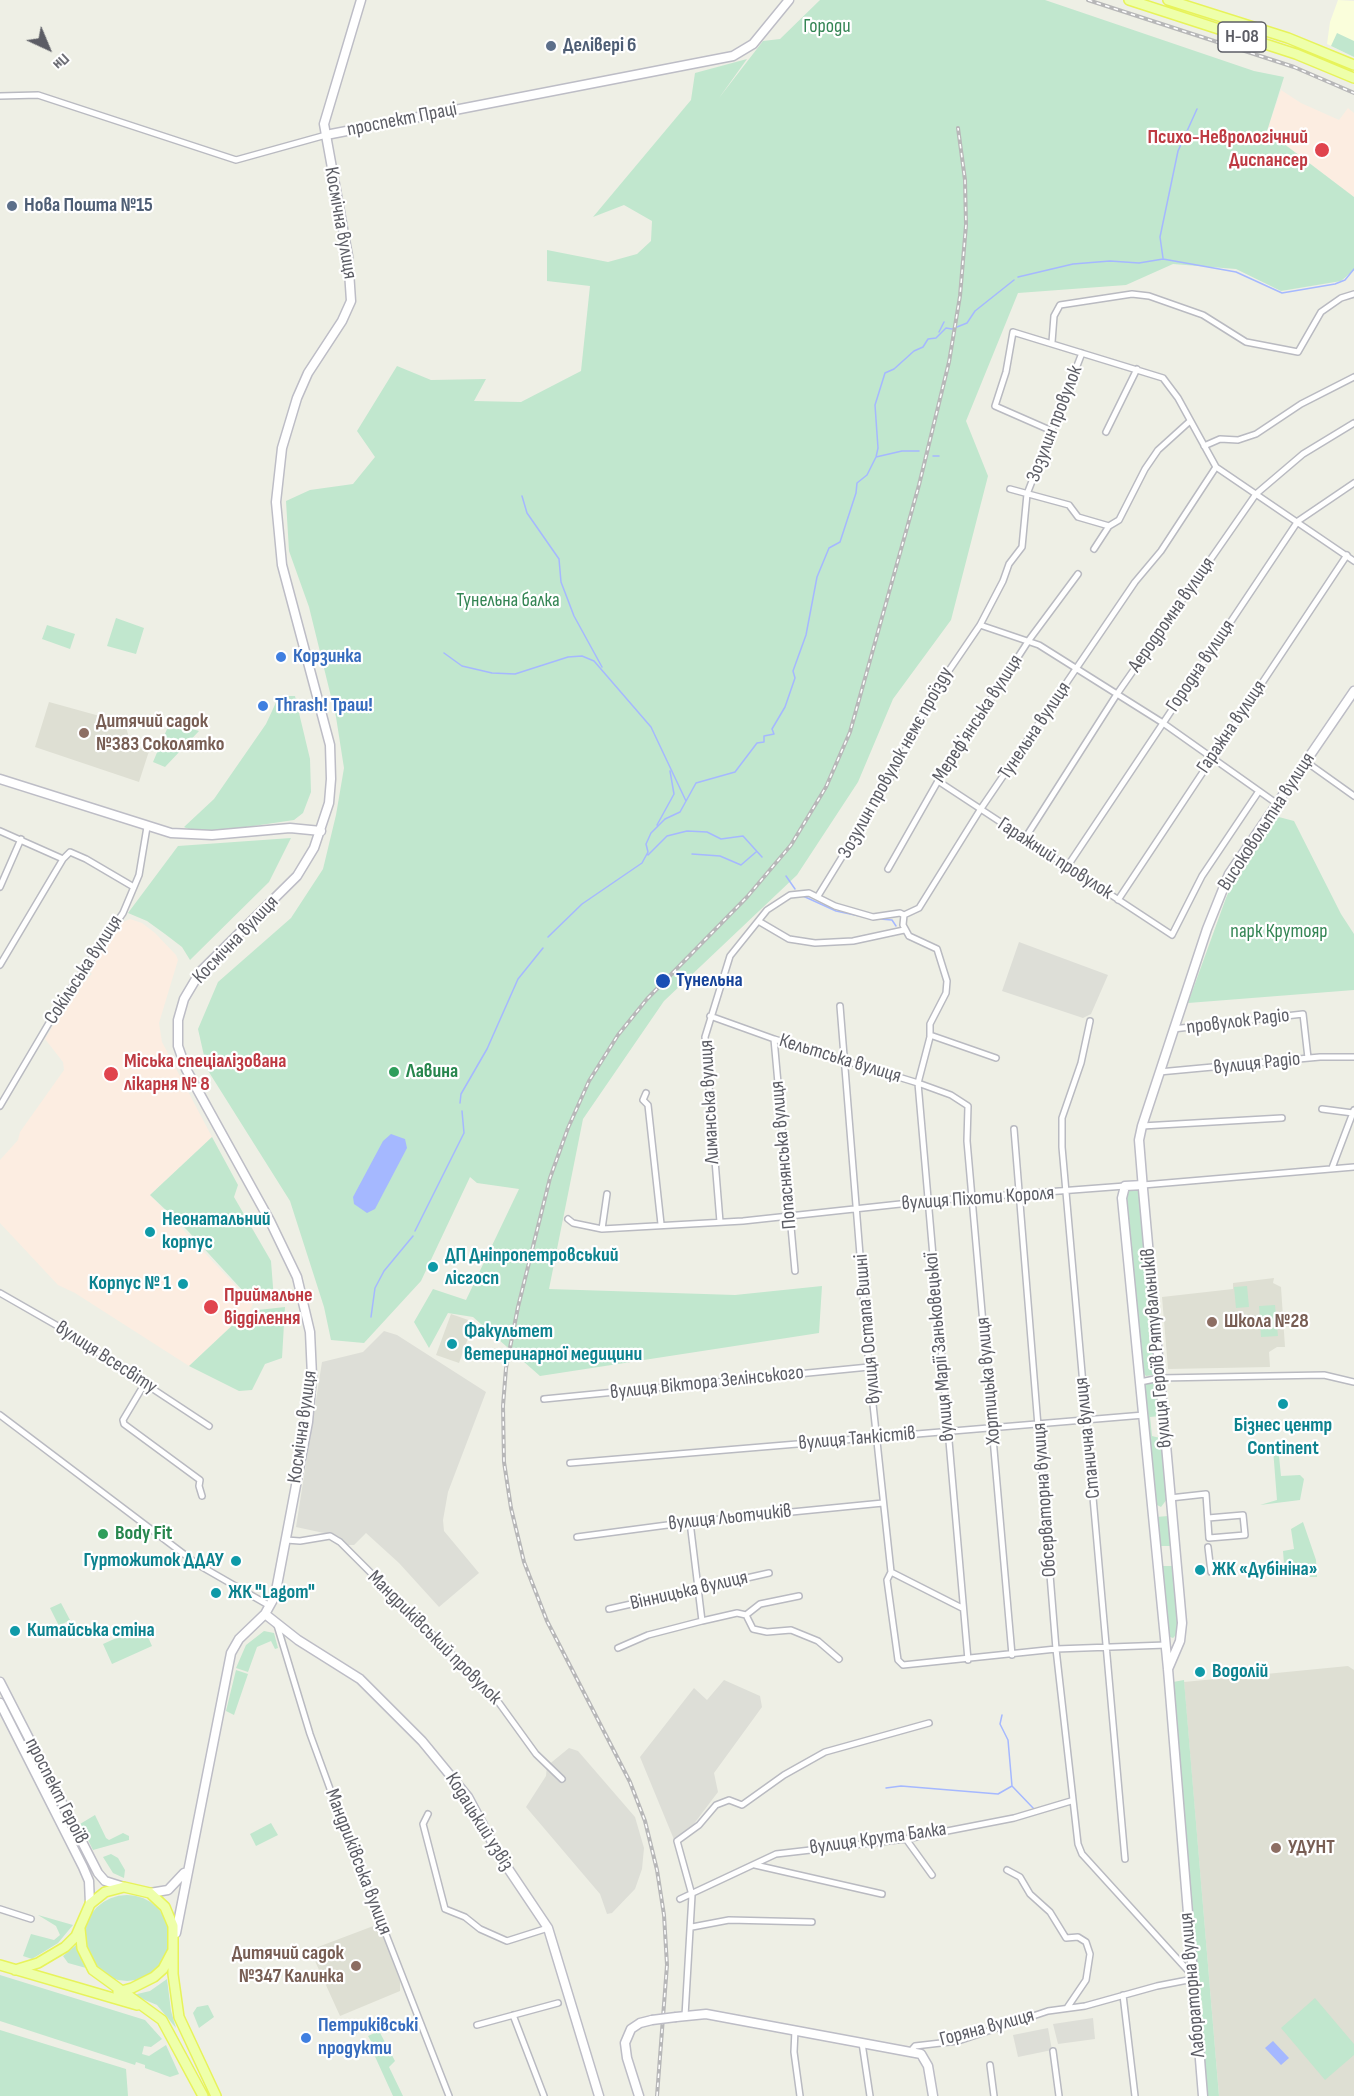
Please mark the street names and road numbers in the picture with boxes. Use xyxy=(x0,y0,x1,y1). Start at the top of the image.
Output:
road number: Н-08 xyxy=(1218,22,1266,52)
street label: проспект Праці xyxy=(345,98,459,142)
street label: Космічна вулиця xyxy=(318,165,362,281)
street label: Зозулин провулок xyxy=(1022,362,1088,486)
street label: Аеродромна вулиця xyxy=(1124,553,1220,677)
street label: Городна вулиця xyxy=(1161,615,1241,717)
street label: Мерефʼянська вулиця xyxy=(928,650,1028,788)
street label: Зозулин провулок немє проїзду xyxy=(833,663,959,863)
street label: Гаражна вулиця xyxy=(1192,676,1272,778)
street label: Тунельна вулиця xyxy=(994,678,1076,784)
street label: Високовольтна вулиця xyxy=(1213,748,1321,896)
street label: Гаражний провулок xyxy=(993,813,1117,905)
street label: Космічна вулиця xyxy=(188,891,284,989)
street label: Сокільська вулиця xyxy=(40,911,128,1029)
street label: провулок Радіо xyxy=(1185,1004,1291,1040)
street label: Кельтська вулиця xyxy=(776,1029,904,1089)
street label: Лиманська вулиця xyxy=(695,1039,725,1165)
street label: вулиця Радіо xyxy=(1213,1048,1301,1080)
street label: Попаснянська вулиця xyxy=(766,1080,802,1230)
street label: вулиця Піхоти Короля xyxy=(901,1182,1055,1216)
street label: вулиця Героїв Рятувальників xyxy=(1136,1247,1178,1449)
street label: вулиця Марії Заньковецької xyxy=(920,1251,960,1443)
street label: вулиця Остапа Вишні xyxy=(849,1253,887,1405)
street label: вулиця Всесвіту xyxy=(51,1316,161,1400)
street label: Хортицька вулиця xyxy=(971,1316,1007,1446)
street label: вулиця Віктора Зелінського xyxy=(609,1361,805,1405)
street label: Космічна вулиця xyxy=(283,1369,323,1485)
street label: Станична вулиця xyxy=(1070,1376,1106,1500)
street label: вулиця Танкістів xyxy=(797,1422,917,1456)
street label: Обсерваторна вулиця xyxy=(1028,1422,1062,1578)
street label: вулиця Льотчиків xyxy=(667,1500,793,1536)
street label: Мандриківський провулок xyxy=(362,1566,506,1710)
street label: Вінницька вулиця xyxy=(628,1566,750,1616)
street label: проспект Героїв xyxy=(19,1734,93,1848)
street label: Кодацький узвіз xyxy=(439,1769,519,1875)
street label: Мандриківська вулиця xyxy=(319,1786,397,1938)
street label: вулиця Крута Балка xyxy=(808,1818,948,1860)
street label: Лабораторна вулиця xyxy=(1175,1912,1211,2058)
street label: Горяна вулиця xyxy=(937,2004,1037,2052)

